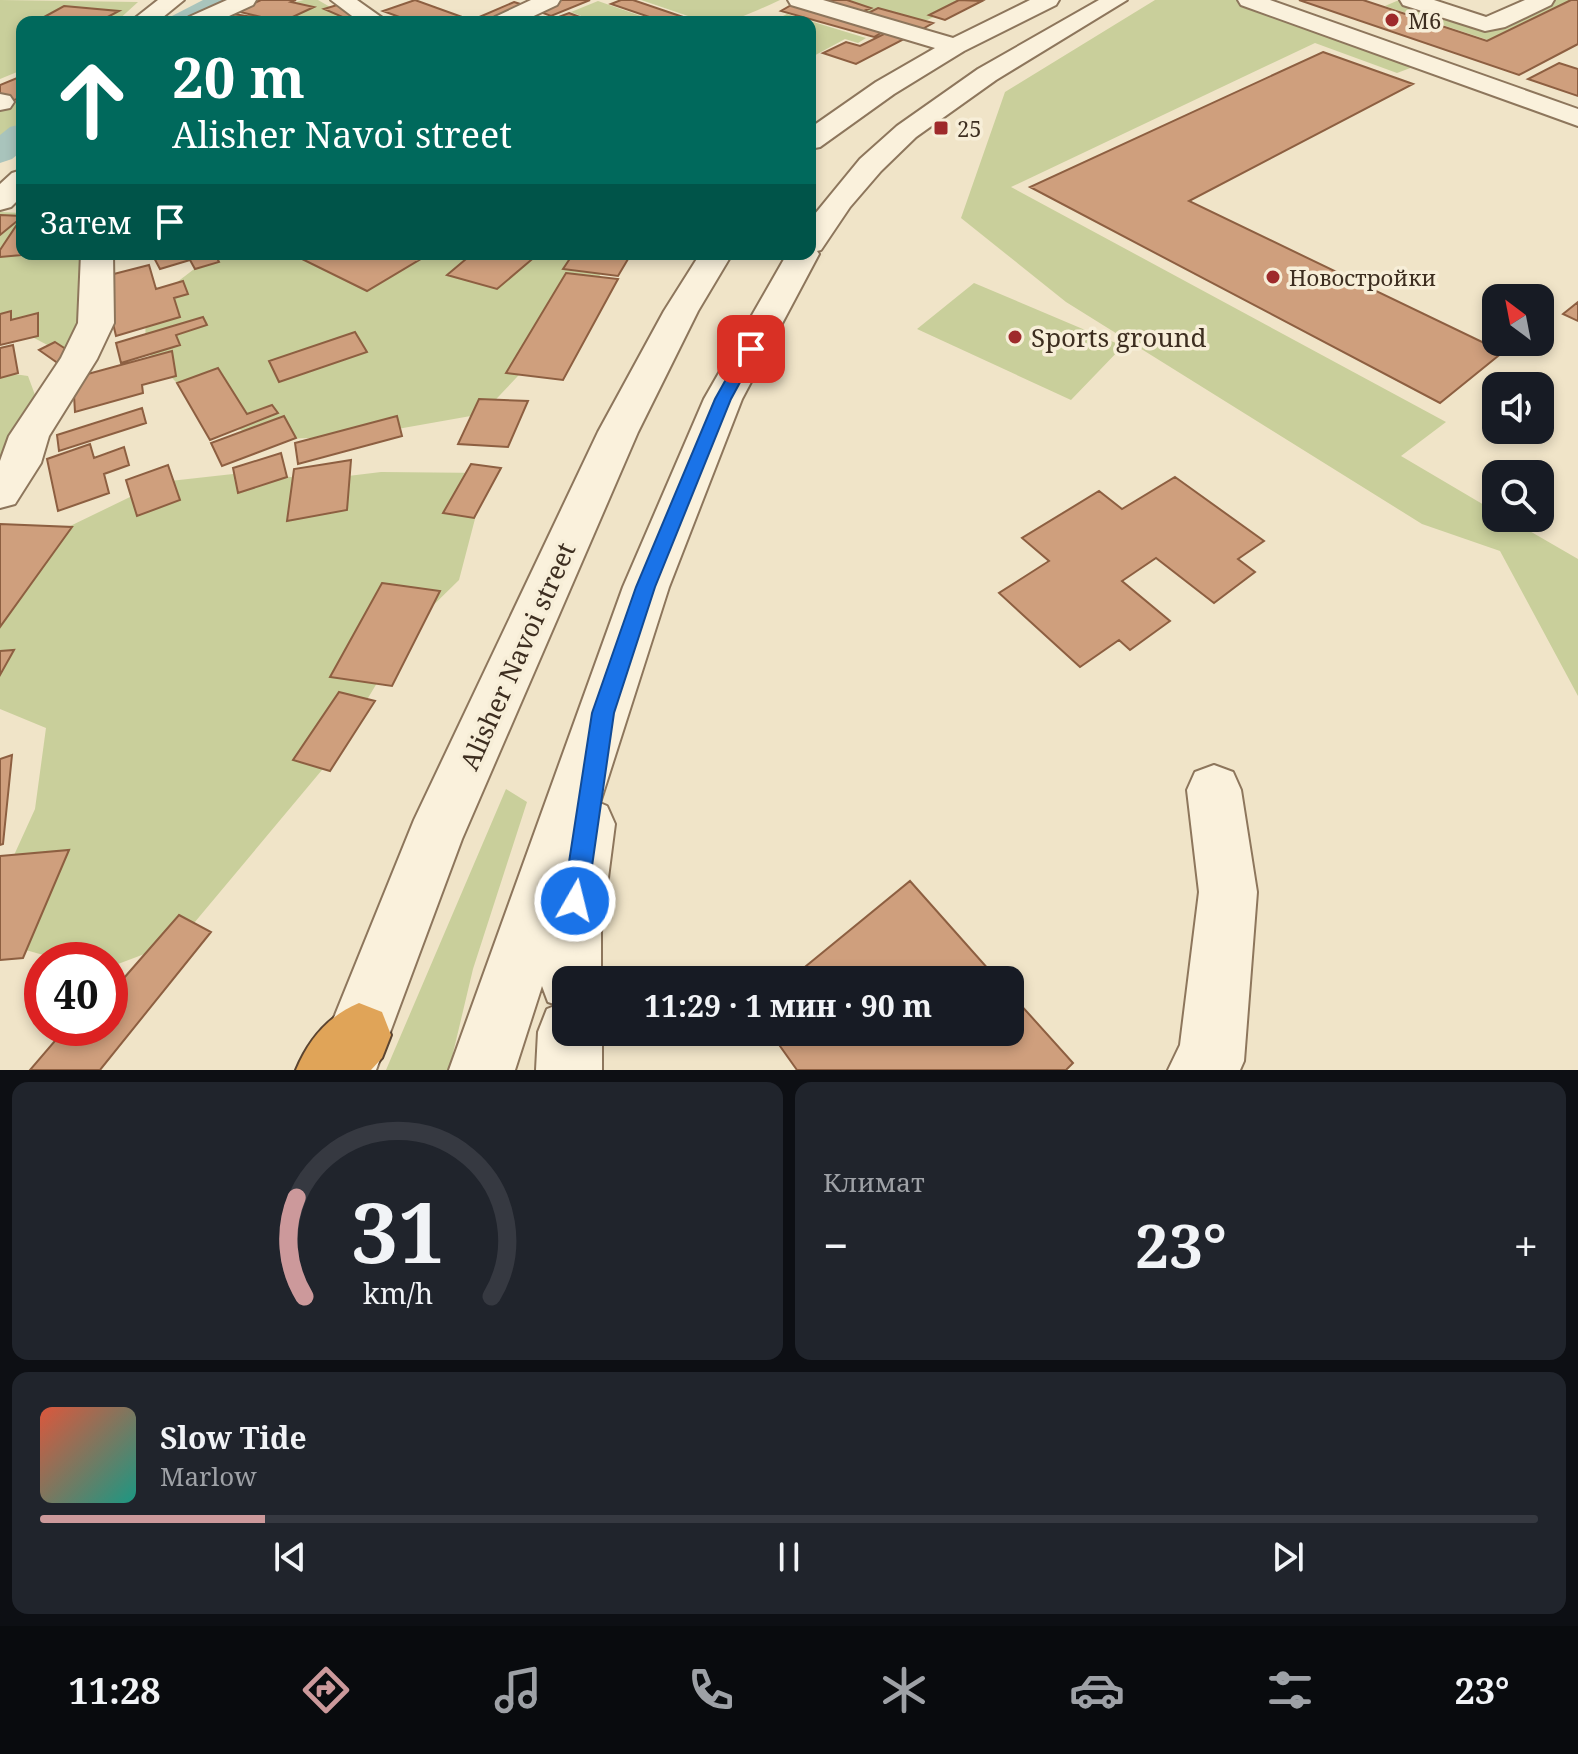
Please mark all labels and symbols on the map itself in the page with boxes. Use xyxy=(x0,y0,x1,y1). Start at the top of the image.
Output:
place label: М6 xyxy=(1408,5,1441,35)
marker: М6 xyxy=(1383,11,1401,29)
place label: 25 xyxy=(957,113,982,143)
marker: 25 xyxy=(932,119,950,137)
place label: Новостройки xyxy=(1289,262,1436,292)
marker: Новостройки xyxy=(1264,268,1282,286)
north arrow xyxy=(1482,284,1554,356)
pin xyxy=(717,315,785,383)
place label: Sports ground xyxy=(1031,319,1207,355)
marker: Sports ground xyxy=(1006,328,1024,346)
street label: Alisher Navoi street xyxy=(451,537,583,775)
position arrow xyxy=(533,859,617,943)
speed limit sign: 40 xyxy=(24,942,128,1046)

